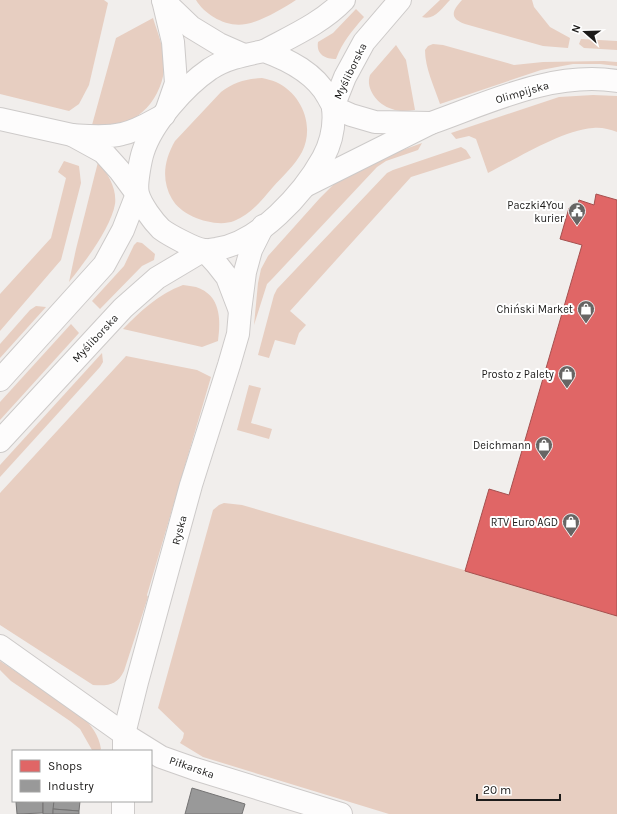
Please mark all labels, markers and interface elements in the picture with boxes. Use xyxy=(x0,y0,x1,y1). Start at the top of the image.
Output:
north arrow xyxy=(565,12,605,52)
text: N xyxy=(569,23,584,35)
street label: Myśliborska xyxy=(331,41,370,102)
street label: Olimpijska xyxy=(494,79,550,106)
place label: Paczki4You kurier xyxy=(507,199,564,225)
public building icon: Paczki4You kurier xyxy=(567,201,587,226)
shop icon: Chiński Market xyxy=(576,299,596,324)
place label: Chiński Market xyxy=(496,303,573,316)
street label: Myśliborska xyxy=(70,312,121,365)
shop icon: Prosto z Palety xyxy=(557,364,577,389)
place label: Prosto z Palety xyxy=(481,368,554,381)
shop icon: Deichmann xyxy=(534,435,554,460)
place label: Deichmann xyxy=(473,439,531,452)
shop icon: RTV Euro AGD xyxy=(561,512,581,537)
street label: Ryska xyxy=(169,514,190,546)
place label: RTV Euro AGD xyxy=(491,516,558,529)
legend xyxy=(12,750,152,802)
street label: Piłkarska xyxy=(168,754,216,781)
text: Shops xyxy=(48,759,82,773)
scale bar xyxy=(477,776,560,802)
text: Industry xyxy=(48,779,94,793)
text: 20 m xyxy=(483,783,511,797)

